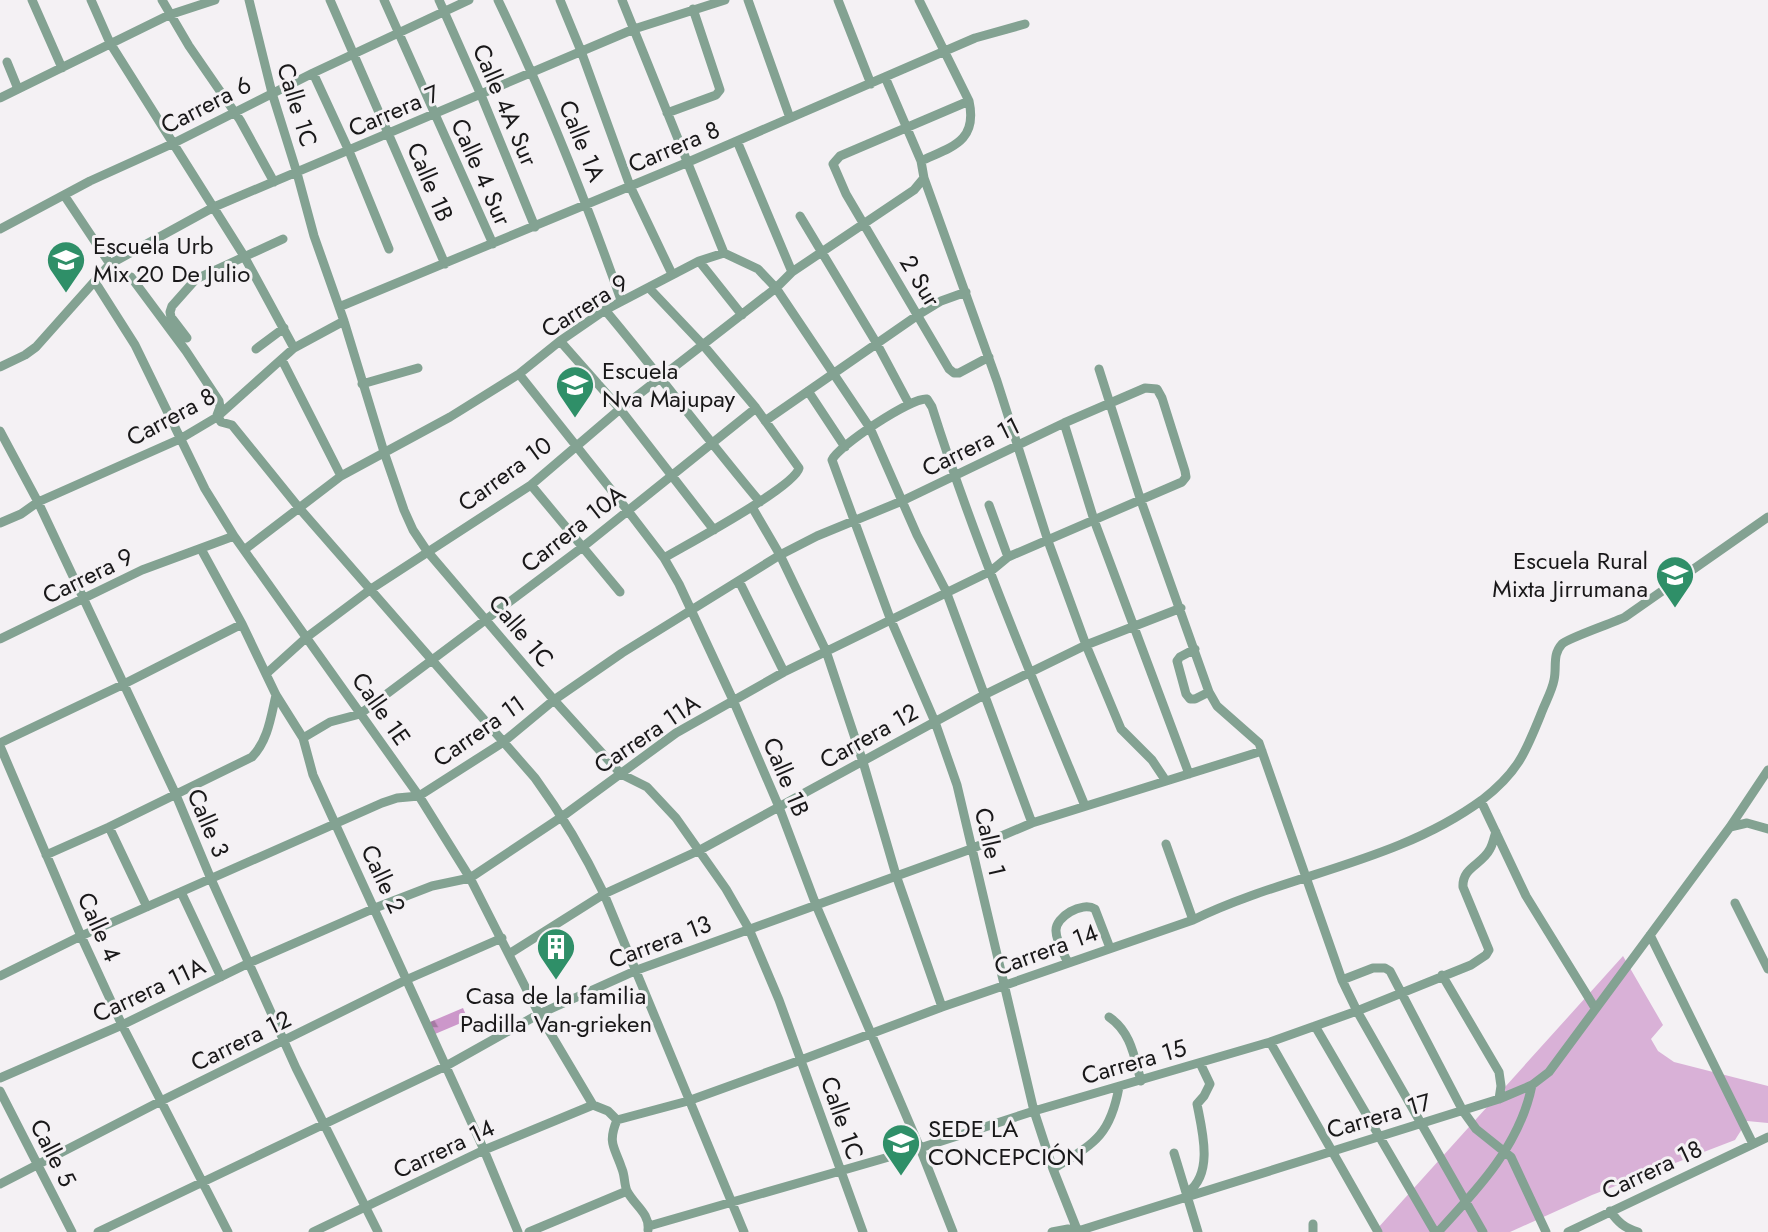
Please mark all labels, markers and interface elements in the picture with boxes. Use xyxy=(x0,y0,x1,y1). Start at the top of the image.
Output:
street label: Calle 4A Sur xyxy=(464,38,547,172)
street label: Calle 1C xyxy=(268,59,327,151)
street label: Carrera 6 xyxy=(155,67,257,142)
street label: Carrera 7 xyxy=(343,76,445,145)
street label: Calle 1A xyxy=(550,95,615,187)
street label: Carrera 8 xyxy=(623,112,725,182)
street label: Calle 4 Sur xyxy=(442,113,521,232)
street label: Calle 1B xyxy=(398,137,463,227)
place label: Escuela Urb Mix 20 De Julio xyxy=(93,228,250,291)
school or university icon: Escuela Urb Mix 20 De Julio xyxy=(45,239,87,294)
street label: 2 Sur xyxy=(891,248,950,314)
street label: Carrera 9 xyxy=(534,265,635,346)
place label: Escuela Nva Majupay xyxy=(602,353,736,416)
school or university icon: Escuela Nva Majupay xyxy=(554,364,596,419)
street label: Carrera 8 xyxy=(120,378,222,455)
street label: Carrera 11 xyxy=(916,408,1026,485)
street label: Carrera 10 xyxy=(450,428,559,520)
street label: Carrera 10A xyxy=(513,476,633,581)
street label: Carrera 9 xyxy=(36,539,139,613)
place label: Escuela Rural Mixta Jirrumana xyxy=(1492,543,1648,606)
school or university icon: Escuela Rural Mixta Jirrumana xyxy=(1654,554,1696,609)
street label: Calle 1C xyxy=(480,587,562,675)
street label: Calle 1E xyxy=(343,665,419,753)
street label: Carrera 11A xyxy=(587,685,707,782)
street label: Carrera 11 xyxy=(426,686,532,775)
street label: Carrera 12 xyxy=(813,694,924,777)
street label: Calle 1B xyxy=(754,732,819,822)
street label: Calle 3 xyxy=(178,783,239,863)
street label: Calle 1 xyxy=(966,804,1015,880)
street label: Calle 2 xyxy=(352,839,415,919)
street label: Calle 4 xyxy=(69,887,130,967)
street label: Carrera 13 xyxy=(603,906,716,977)
street label: Carrera 14 xyxy=(989,915,1103,984)
building icon: Casa de la familia Padilla Van-grieken xyxy=(535,926,577,981)
street label: Carrera 11A xyxy=(87,948,211,1031)
place label: Casa de la familia Padilla Van-grieken xyxy=(460,978,652,1041)
street label: Carrera 12 xyxy=(185,1001,297,1080)
street label: Carrera 15 xyxy=(1077,1030,1190,1093)
street label: Calle 1C xyxy=(812,1072,873,1164)
street label: Carrera 17 xyxy=(1323,1084,1435,1147)
street label: Carrera 14 xyxy=(387,1110,500,1187)
place label: SEDE LA CONCEPCIÓN xyxy=(928,1111,1085,1174)
street label: Calle 5 xyxy=(21,1113,85,1193)
school or university icon: SEDE LA CONCEPCIÓN xyxy=(880,1122,922,1177)
street label: Carrera 18 xyxy=(1596,1131,1708,1208)

